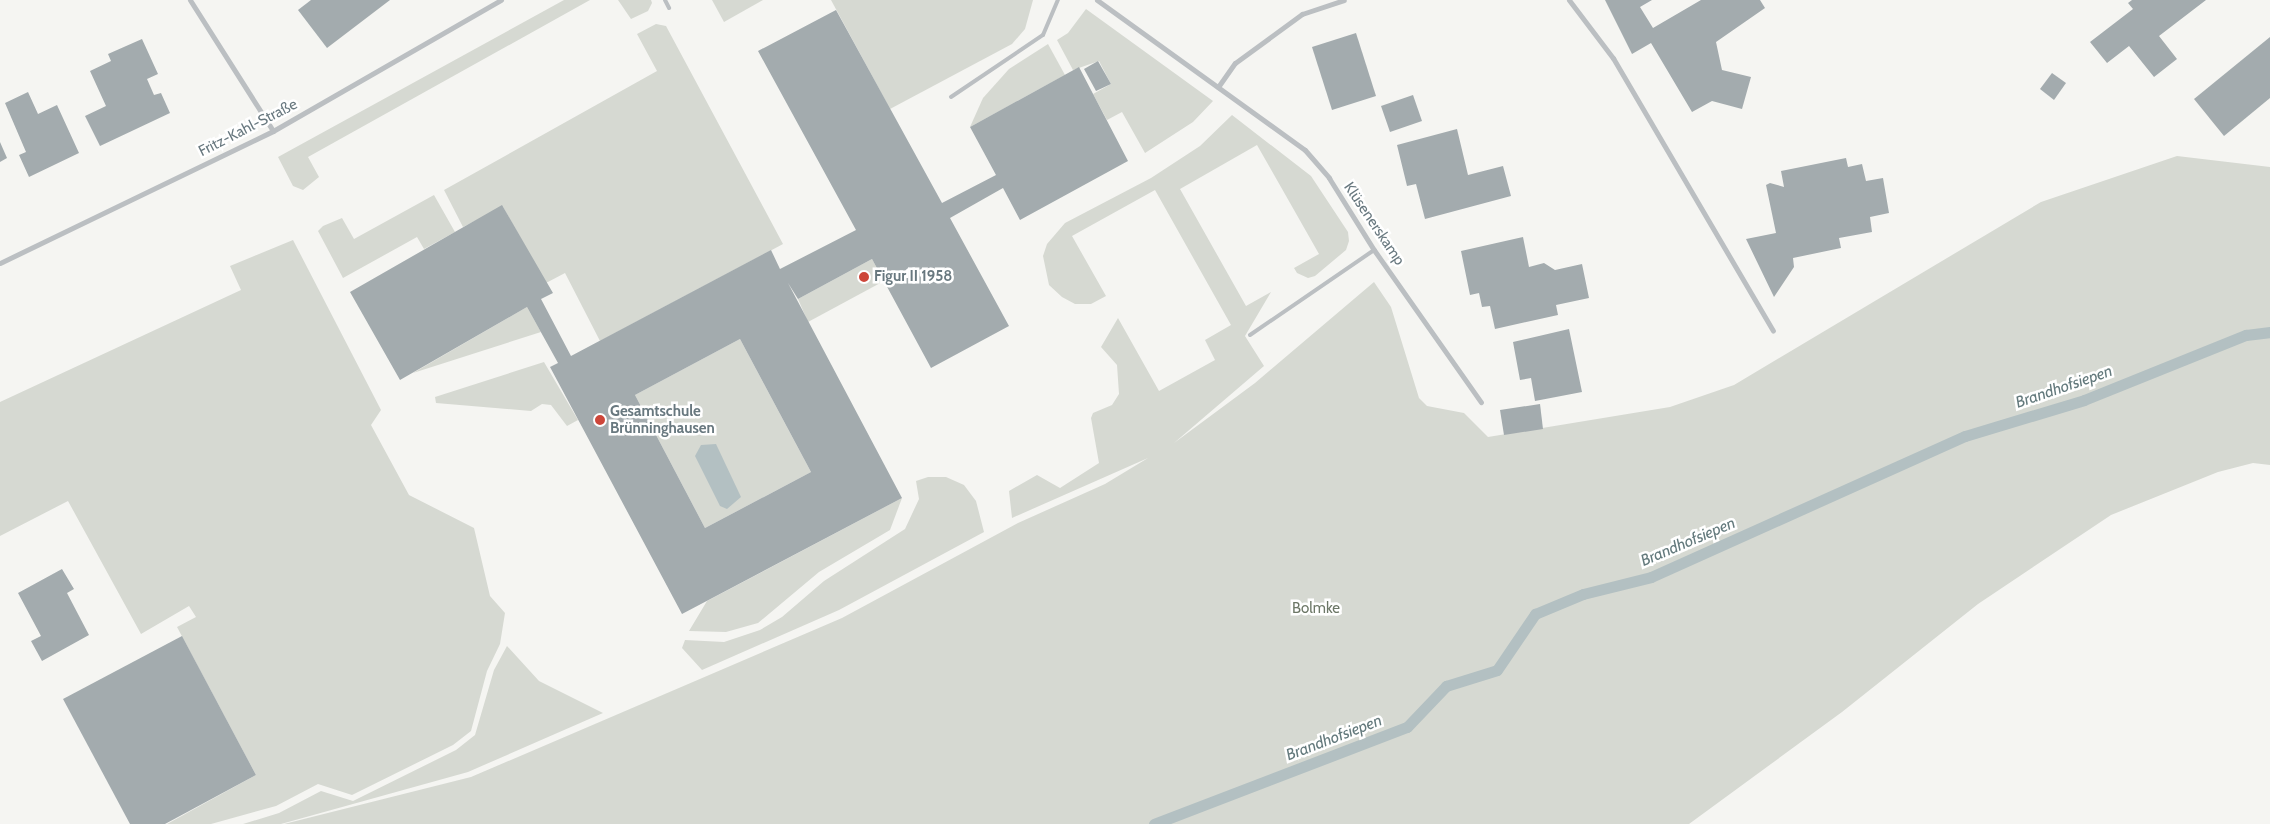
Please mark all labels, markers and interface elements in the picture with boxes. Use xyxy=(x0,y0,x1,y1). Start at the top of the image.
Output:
street label: Fritz-Kahl-Straße xyxy=(196,95,300,161)
street label: Klüsenerskamp xyxy=(1340,179,1408,269)
place label: Figur II 1958 xyxy=(874,268,952,286)
marker: Figur II 1958 xyxy=(858,271,870,283)
water label: Brandhofsiepen xyxy=(2013,361,2115,413)
place label: Gesamtschule Brünninghausen xyxy=(610,402,715,437)
marker: Gesamtschule Brünninghausen xyxy=(594,414,606,426)
water label: Brandhofsiepen xyxy=(1638,513,1738,571)
park label: Bolmke xyxy=(1292,600,1340,618)
water label: Brandhofsiepen xyxy=(1283,711,1385,765)

